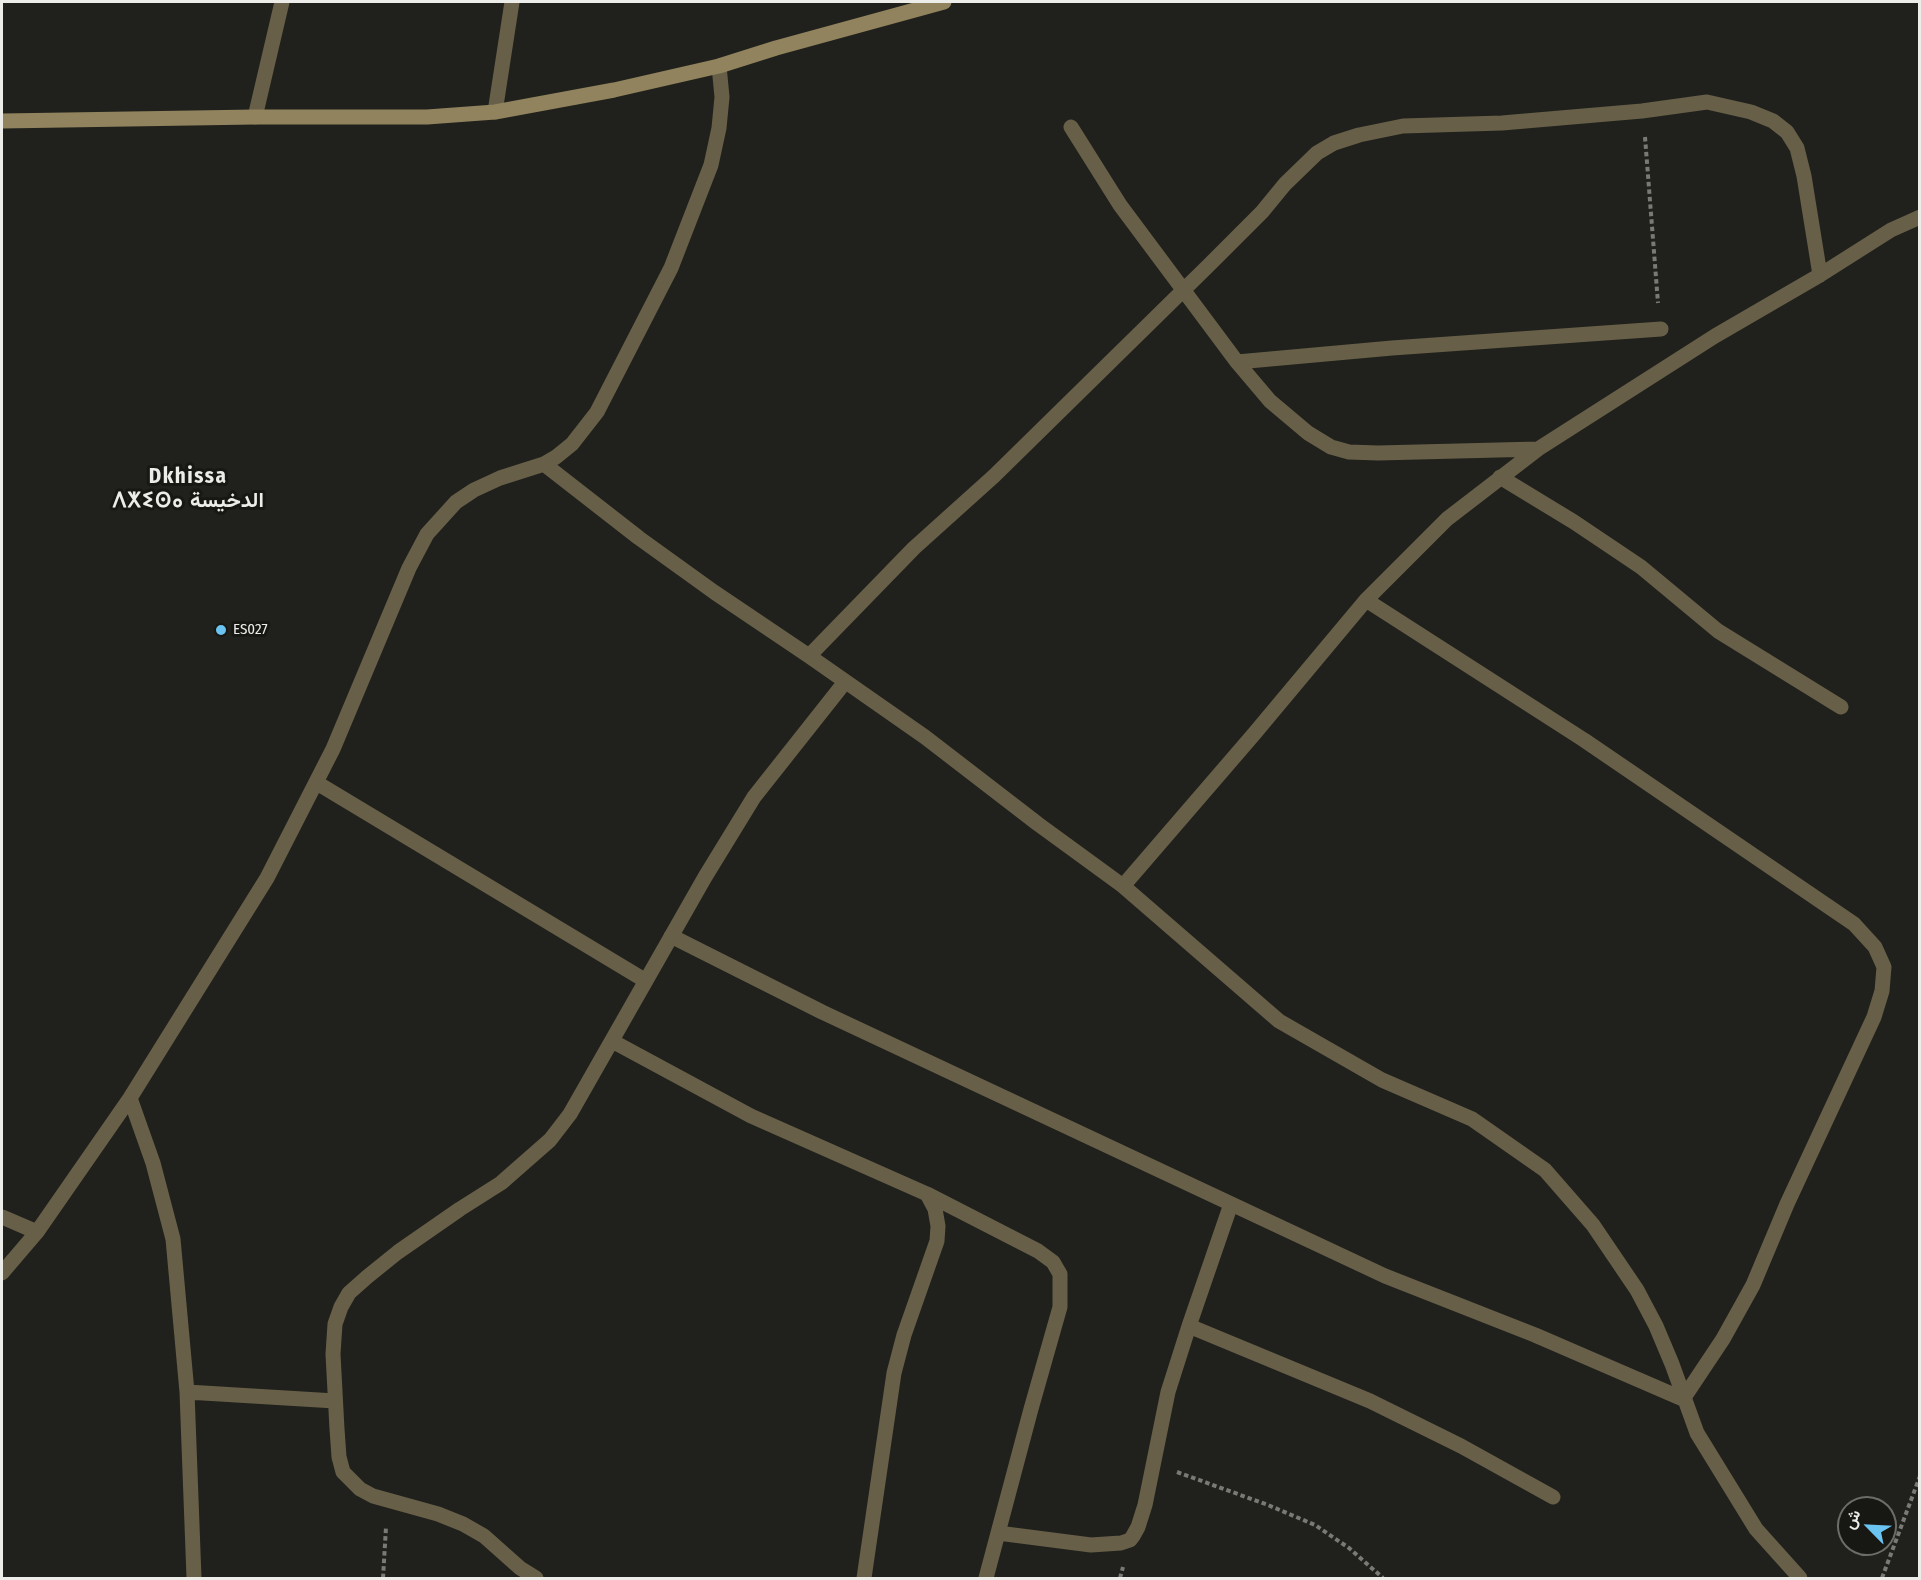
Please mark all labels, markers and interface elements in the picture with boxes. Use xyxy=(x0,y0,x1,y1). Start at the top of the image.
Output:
district label: Dkhissa ⴷⵅⵉⵙⴰ الدخيسة xyxy=(117,464,259,514)
place label: ES027 xyxy=(233,621,268,639)
marker: ES027 xyxy=(214,623,228,637)
north arrow xyxy=(1837,1496,1897,1556)
text: ش xyxy=(1839,1507,1865,1532)

